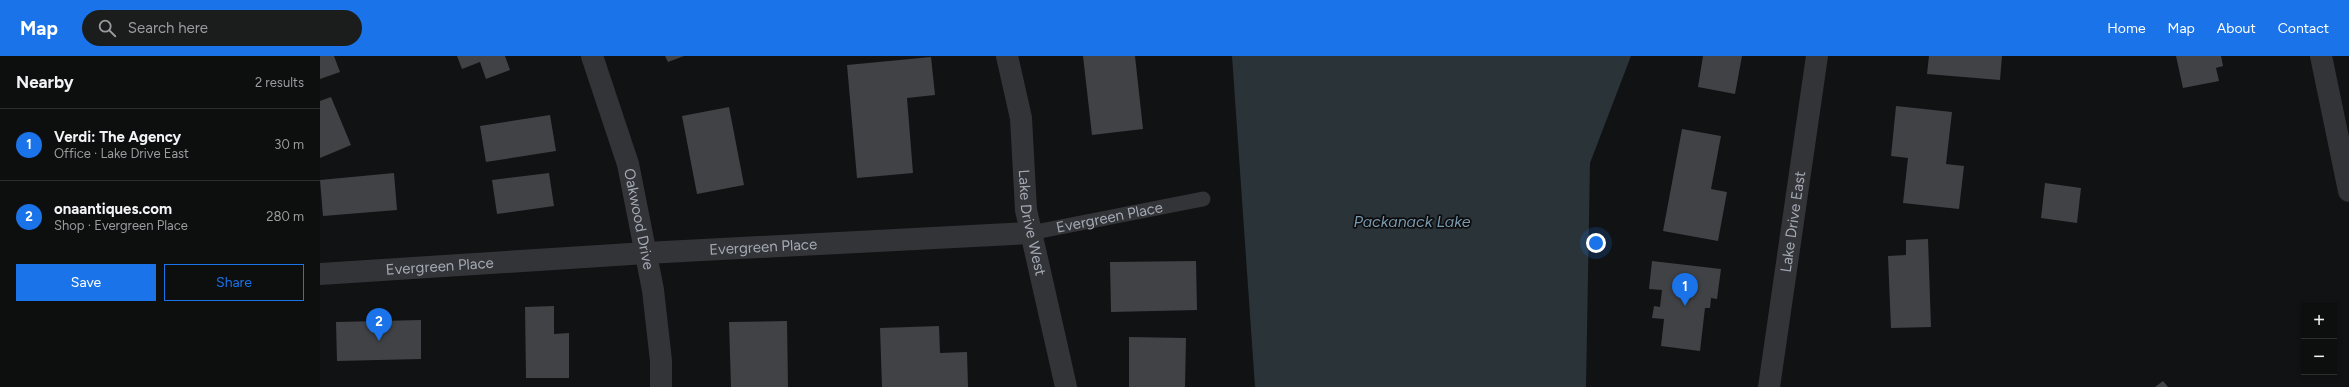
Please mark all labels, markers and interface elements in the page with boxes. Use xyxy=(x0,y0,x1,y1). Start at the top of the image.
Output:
search box xyxy=(82,10,362,46)
text: Map xyxy=(20,17,58,40)
icon: search xyxy=(96,17,118,39)
text: Search here xyxy=(128,19,208,37)
text: Home xyxy=(2107,20,2146,37)
text: Map xyxy=(2168,20,2195,37)
text: About xyxy=(2217,20,2256,37)
text: Contact xyxy=(2278,20,2329,37)
text: Nearby xyxy=(16,72,74,92)
text: 2 results xyxy=(255,75,304,90)
text: Verdi: The Agency xyxy=(54,128,181,146)
text: 1 xyxy=(26,137,32,152)
text: 30 m xyxy=(274,137,304,152)
text: Office · Lake Drive East xyxy=(54,146,189,161)
street label: Oakwood Drive xyxy=(620,167,658,271)
street label: Lake Drive West xyxy=(1015,169,1050,278)
street label: Lake Drive East xyxy=(1777,170,1809,274)
street label: Evergreen Place xyxy=(1055,198,1164,237)
text: onaantiques.com xyxy=(54,200,172,218)
text: 2 xyxy=(25,209,33,224)
text: 280 m xyxy=(266,209,304,224)
water label: Packanack Lake xyxy=(1354,212,1471,231)
text: Shop · Evergreen Place xyxy=(54,218,188,233)
your location xyxy=(1586,233,1606,253)
street label: Evergreen Place xyxy=(709,235,818,259)
street label: Evergreen Place xyxy=(385,254,494,279)
button: Save xyxy=(16,264,156,301)
button: Share xyxy=(164,264,304,301)
pin: 1 xyxy=(1672,273,1698,306)
map controls xyxy=(2301,303,2337,375)
button: + xyxy=(2301,303,2337,339)
pin: 2 xyxy=(366,308,392,341)
button: − xyxy=(2301,339,2337,375)

